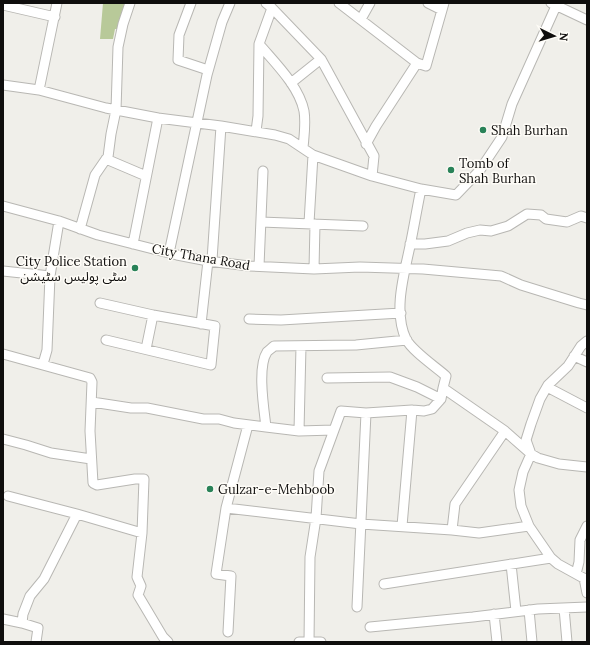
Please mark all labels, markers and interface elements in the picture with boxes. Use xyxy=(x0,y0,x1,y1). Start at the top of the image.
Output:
north arrow xyxy=(534,16,574,56)
text: N xyxy=(557,32,571,42)
place label: Shah Burhan xyxy=(491,122,568,139)
marker: Shah Burhan xyxy=(478,125,488,135)
place label: Tomb of Shah Burhan xyxy=(459,155,536,187)
marker: Tomb of Shah Burhan xyxy=(446,165,456,175)
street label: City Thana Road xyxy=(151,240,252,274)
place label: City Police Station سٹی پولیس سٹیشن xyxy=(16,253,127,286)
marker: City Police Station سٹی پولیس سٹیشن xyxy=(130,263,140,273)
place label: Gulzar-e-Mehboob xyxy=(218,481,335,498)
marker: Gulzar-e-Mehboob xyxy=(205,484,215,494)

